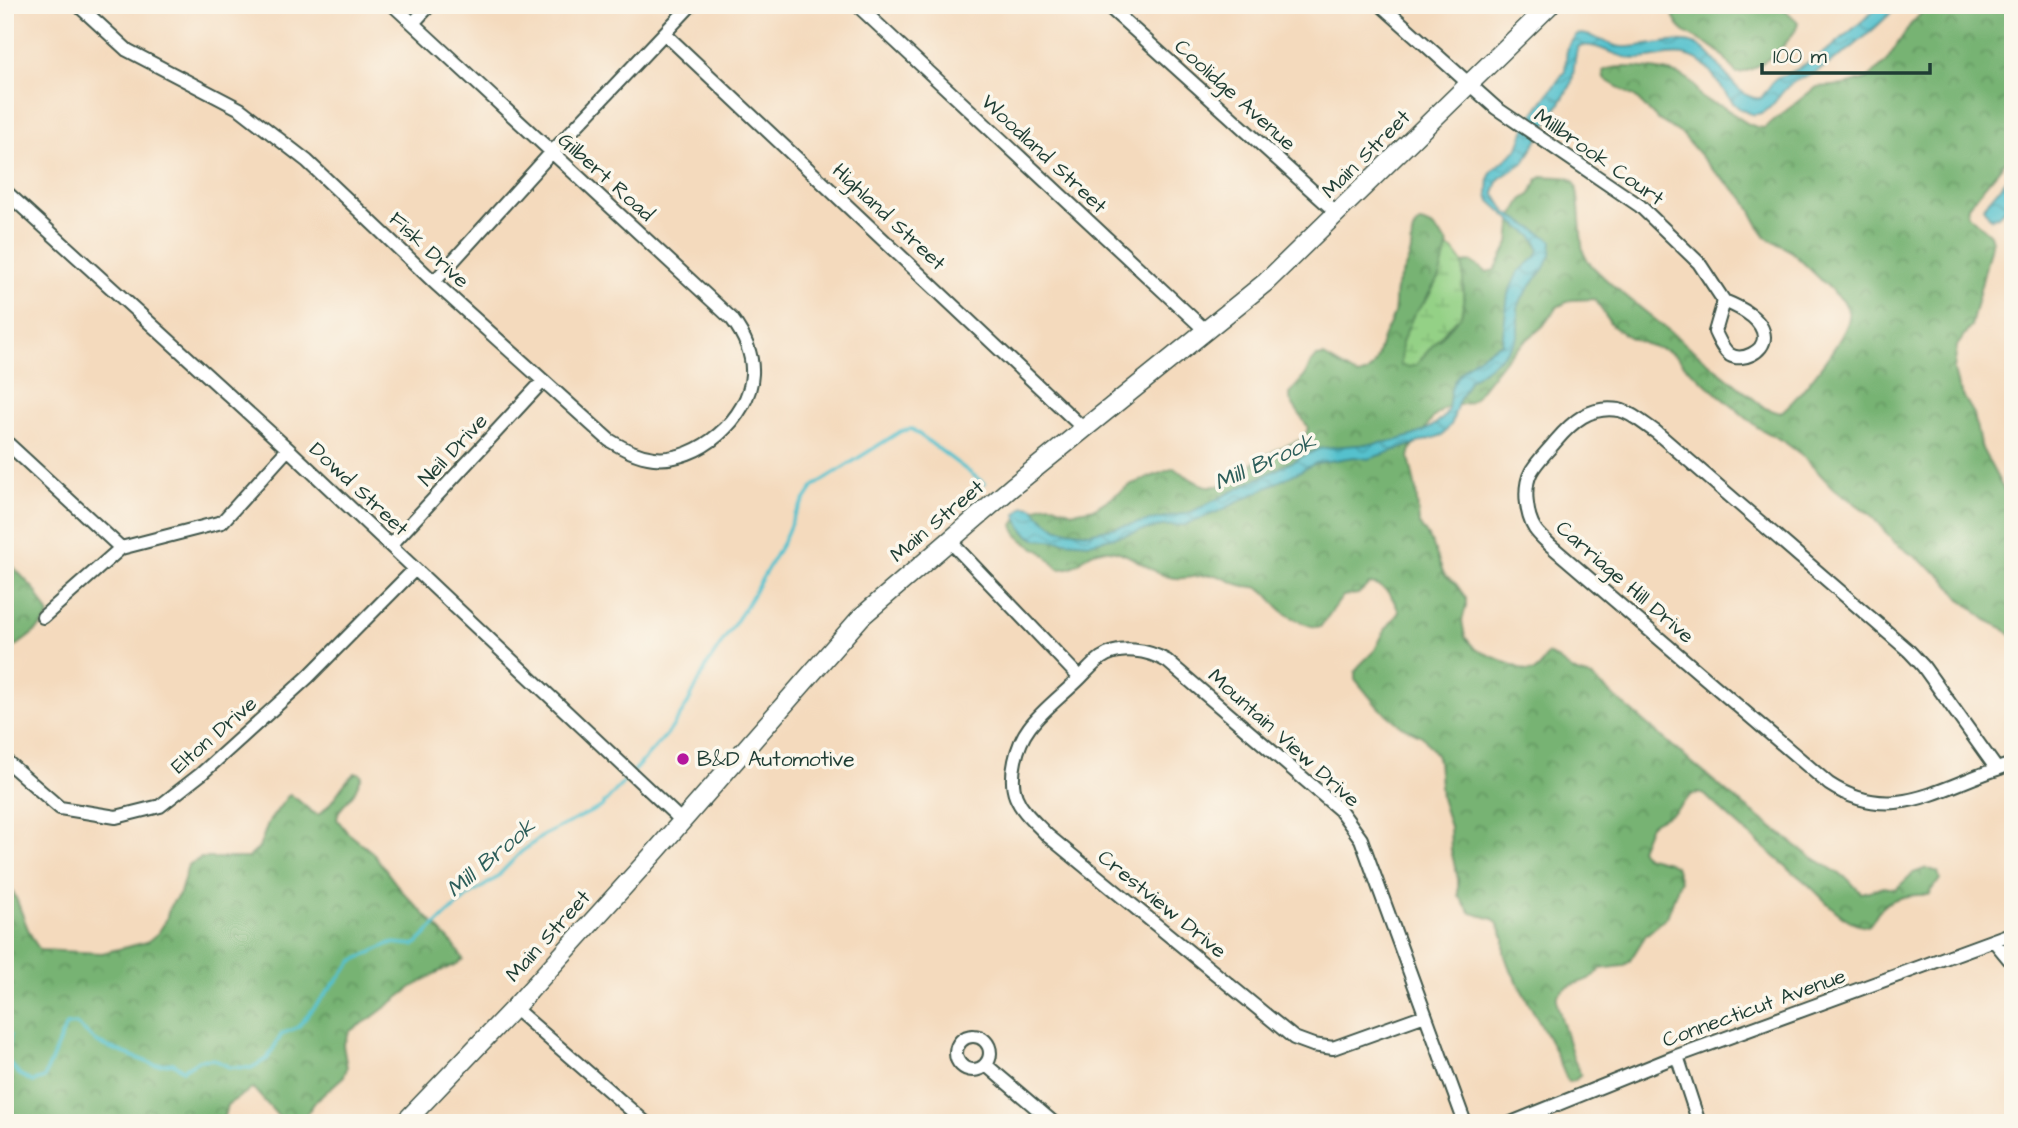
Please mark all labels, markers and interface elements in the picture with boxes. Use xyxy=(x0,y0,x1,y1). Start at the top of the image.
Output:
scale bar xyxy=(1762,32,1930,76)
street label: Coolidge Avenue xyxy=(1167,33,1302,159)
text: 100 m xyxy=(1773,42,1828,71)
street label: Woodland Street xyxy=(975,88,1114,220)
street label: Millbrook Court xyxy=(1528,101,1670,213)
street label: Main Street xyxy=(1315,103,1417,205)
street label: Gilbert Road xyxy=(551,126,661,228)
street label: Highland Street xyxy=(825,157,952,279)
street label: Fisk Drive xyxy=(382,205,476,295)
street label: Neil Drive xyxy=(412,407,494,493)
water label: Mill Brook xyxy=(1209,425,1322,499)
street label: Dowd Street xyxy=(303,435,415,543)
street label: Main Street xyxy=(884,473,991,569)
street label: Carriage Hill Drive xyxy=(1548,514,1700,652)
street label: Mountain View Drive xyxy=(1202,662,1366,814)
street label: Elton Drive xyxy=(165,689,263,781)
place label: B&D Automotive xyxy=(697,745,855,774)
marker: B&D Automotive xyxy=(675,751,691,767)
water label: Mill Brook xyxy=(439,810,543,905)
street label: Crestview Drive xyxy=(1091,843,1233,965)
street label: Main Street xyxy=(499,883,598,988)
street label: Connecticut Avenue xyxy=(1658,961,1850,1055)

